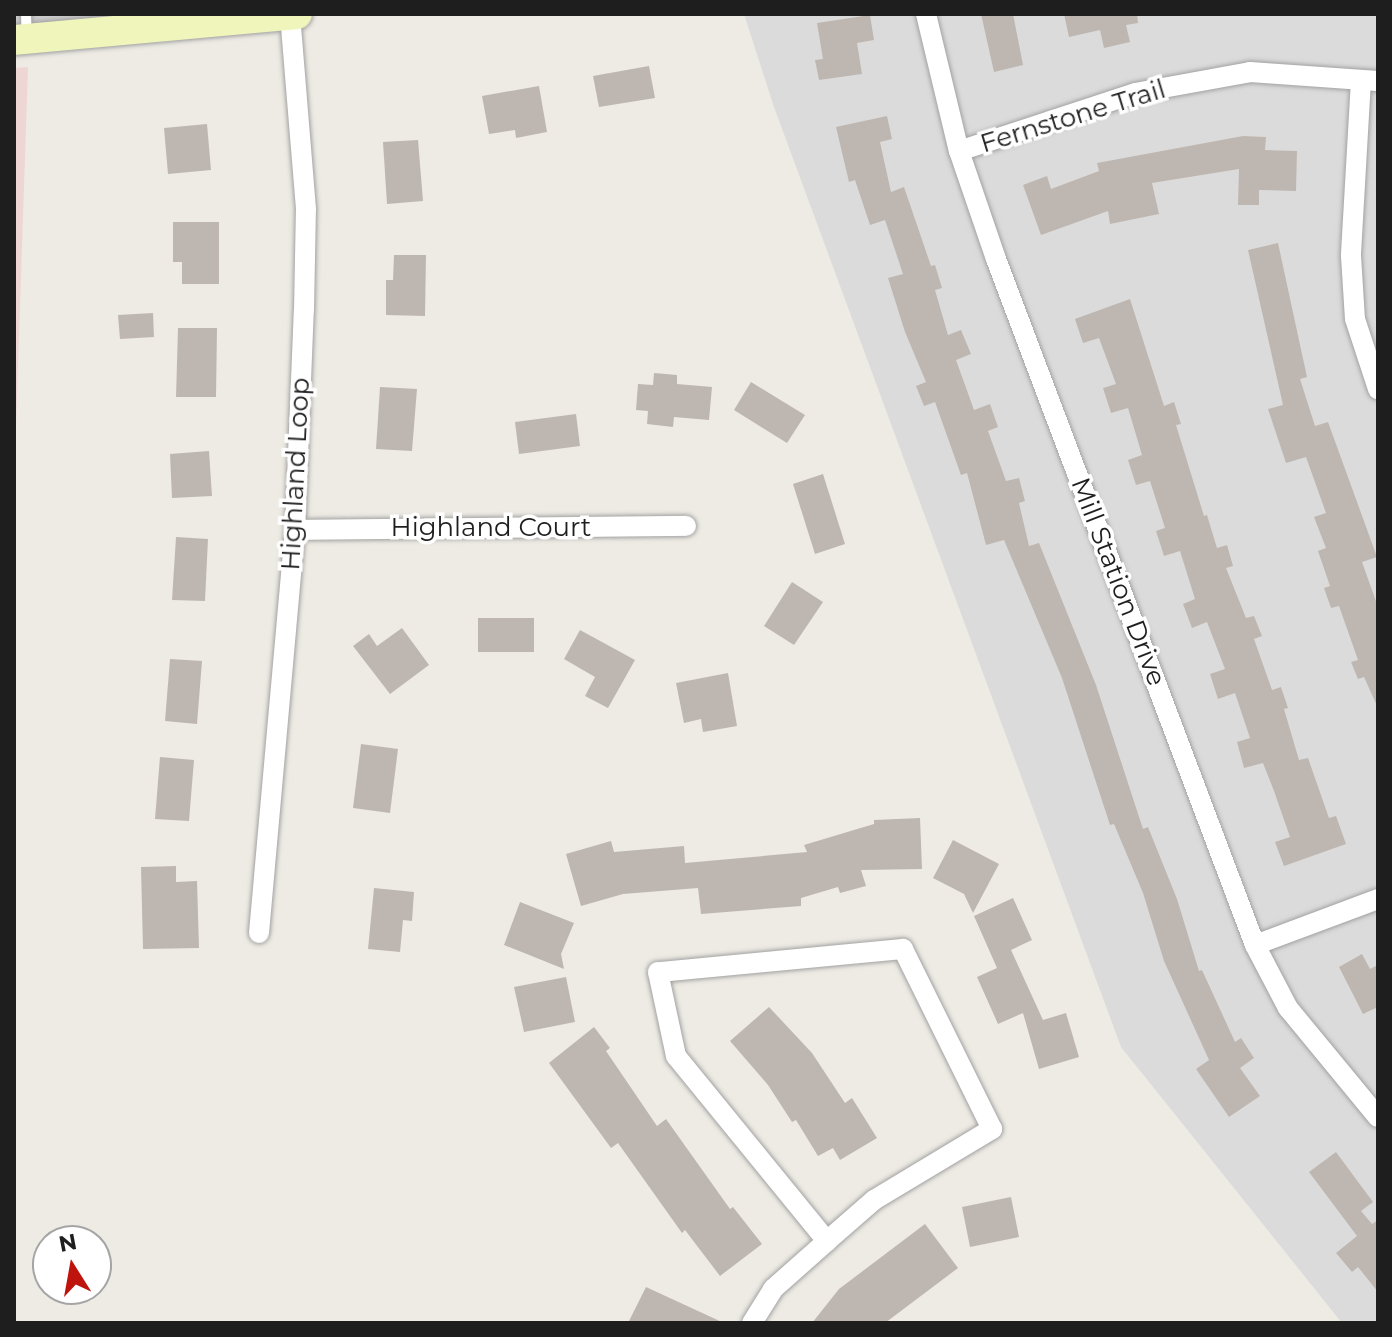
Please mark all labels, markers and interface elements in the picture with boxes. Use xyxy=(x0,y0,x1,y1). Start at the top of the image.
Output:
street label: Fernstone Trail xyxy=(977,74,1169,160)
street label: Highland Loop xyxy=(275,377,317,571)
street label: Mill Station Drive xyxy=(1064,474,1172,690)
street label: Highland Court xyxy=(391,512,591,544)
north arrow xyxy=(32,1225,112,1305)
text: N xyxy=(56,1228,79,1258)

